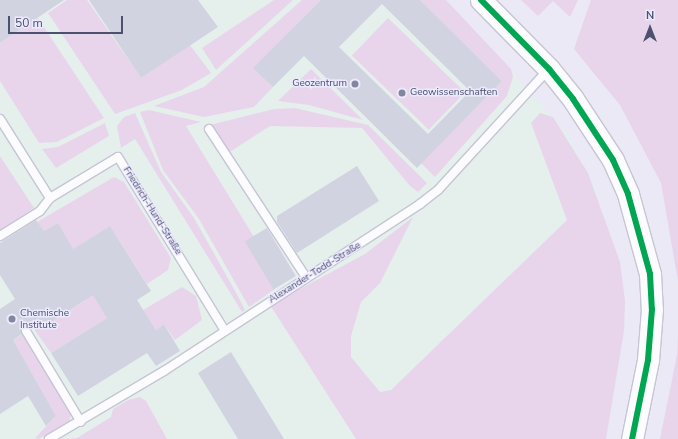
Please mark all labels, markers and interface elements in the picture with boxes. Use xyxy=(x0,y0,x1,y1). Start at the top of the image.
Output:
scale bar xyxy=(10,8,125,34)
north arrow xyxy=(630,8,670,48)
text: N xyxy=(646,8,654,23)
text: 50 m xyxy=(15,15,43,31)
place label: Geozentrum xyxy=(292,78,347,90)
marker: Geozentrum xyxy=(350,79,360,89)
place label: Geowissenschaften xyxy=(410,87,497,99)
marker: Geowissenschaften xyxy=(397,88,407,98)
street label: Friedrich-Hund-Straße xyxy=(120,165,184,257)
street label: Alexander-Todd-Straße xyxy=(267,240,363,306)
place label: Chemische Institute xyxy=(20,307,69,330)
marker: Chemische Institute xyxy=(7,314,17,324)

